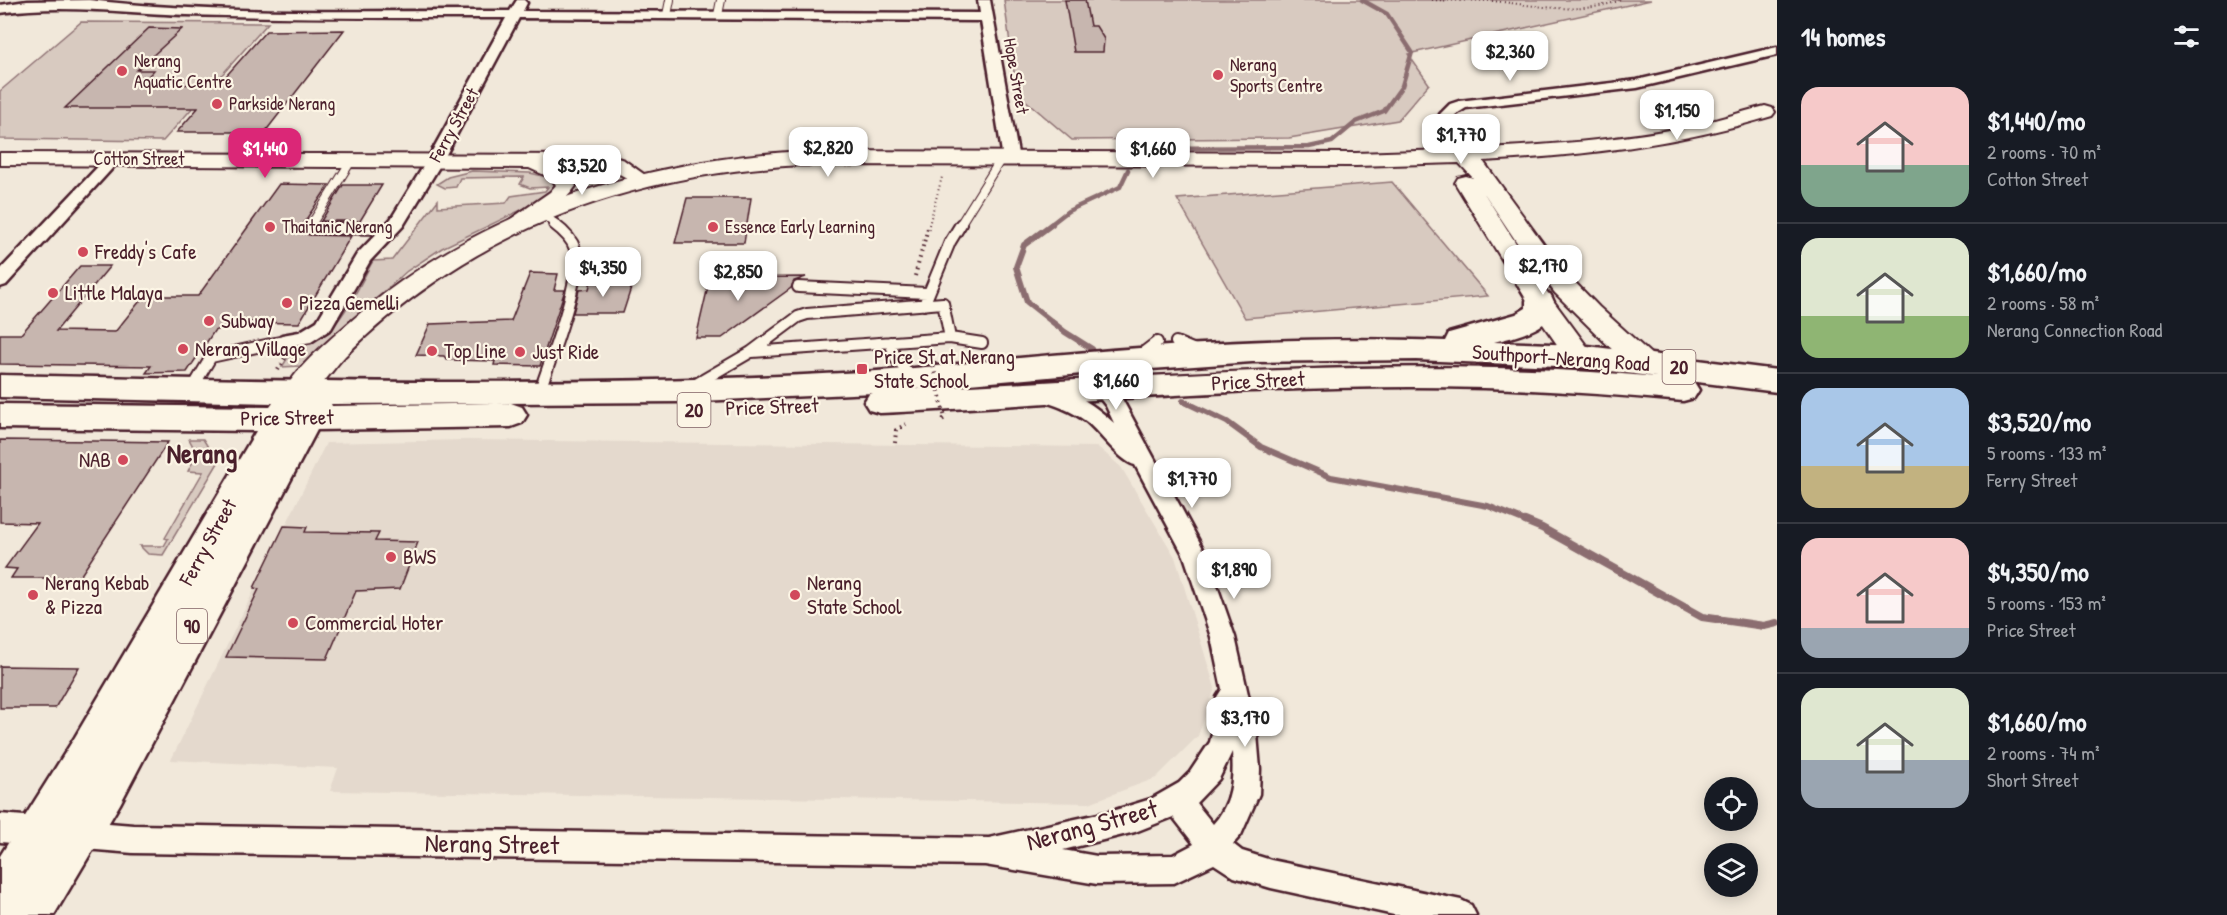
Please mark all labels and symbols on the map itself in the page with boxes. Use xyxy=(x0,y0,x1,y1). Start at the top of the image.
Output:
pin: $2,360 xyxy=(1461,31,1559,82)
street label: Hope Street xyxy=(998,36,1036,117)
place label: Nerang Aquatic Centre xyxy=(134,48,232,94)
place label: Nerang Sports Centre xyxy=(1230,52,1323,98)
marker: Nerang Aquatic Centre xyxy=(115,64,129,78)
marker: Nerang Sports Centre xyxy=(1211,68,1225,82)
street label: Ferry Street xyxy=(422,82,485,167)
pin: $1,150 xyxy=(1628,90,1726,141)
place label: Parkside Nerang xyxy=(229,91,335,116)
marker: Parkside Nerang xyxy=(210,97,224,111)
pin: $1,770 xyxy=(1412,114,1510,165)
pin: $2,820 xyxy=(779,127,877,178)
pin: $1,440 xyxy=(216,128,314,179)
pin: $1,660 xyxy=(1104,128,1202,179)
pin: $3,520 xyxy=(533,145,631,196)
street label: Cotton Street xyxy=(94,146,185,171)
place label: Thaitanic Nerang xyxy=(282,214,392,239)
place label: Essence Early Learning xyxy=(725,214,875,239)
marker: Thaitanic Nerang xyxy=(263,220,277,234)
marker: Essence Early Learning xyxy=(706,220,720,234)
place label: Freddy's Cafe xyxy=(94,237,197,266)
marker: Freddy's Cafe xyxy=(76,245,90,259)
pin: $2,170 xyxy=(1494,245,1592,296)
pin: $4,350 xyxy=(554,247,652,298)
pin: $2,850 xyxy=(689,251,787,302)
place label: Little Malaya xyxy=(65,278,162,307)
marker: Little Malaya xyxy=(46,286,60,300)
place label: Pizza Gemelli xyxy=(299,288,400,317)
marker: Pizza Gemelli xyxy=(280,296,294,310)
place label: Subway xyxy=(221,306,275,335)
marker: Subway xyxy=(202,314,216,328)
place label: Nerang Village xyxy=(195,334,306,363)
place label: Top Line xyxy=(444,336,506,365)
place label: Just Ride xyxy=(532,337,599,366)
street label: Southport-Nerang Road xyxy=(1471,337,1651,378)
marker: Nerang Village xyxy=(176,342,190,356)
place label: Price St at Nerang State School xyxy=(874,342,1015,395)
marker: Top Line xyxy=(425,344,439,358)
marker: Just Ride xyxy=(513,345,527,359)
road number: 20 xyxy=(1662,350,1696,384)
pin: $1,660 xyxy=(1067,360,1165,411)
marker: Price St at Nerang State School xyxy=(855,362,869,376)
street label: Price Street xyxy=(1211,364,1306,397)
street label: Price Street xyxy=(725,390,820,423)
road number: 20 xyxy=(678,393,710,427)
street label: Price Street xyxy=(240,402,335,433)
district label: Nerang xyxy=(167,435,237,473)
place label: NAB xyxy=(79,445,111,474)
marker: NAB xyxy=(116,453,130,467)
pin: $1,770 xyxy=(1143,458,1241,509)
street label: Ferry Street xyxy=(171,493,244,591)
place label: BWS xyxy=(403,542,437,571)
pin: $1,890 xyxy=(1185,549,1283,600)
marker: BWS xyxy=(384,550,398,564)
place label: Nerang Kebab & Pizza xyxy=(45,568,149,621)
place label: Nerang State School xyxy=(807,568,902,621)
marker: Nerang Kebab & Pizza xyxy=(26,588,40,602)
marker: Nerang State School xyxy=(788,588,802,602)
place label: Commercial Hoter xyxy=(305,608,443,637)
road number: 90 xyxy=(177,609,207,643)
marker: Commercial Hoter xyxy=(286,616,300,630)
pin: $3,170 xyxy=(1196,697,1294,748)
street label: Nerang Street xyxy=(1023,790,1162,859)
street label: Nerang Street xyxy=(425,825,560,862)

